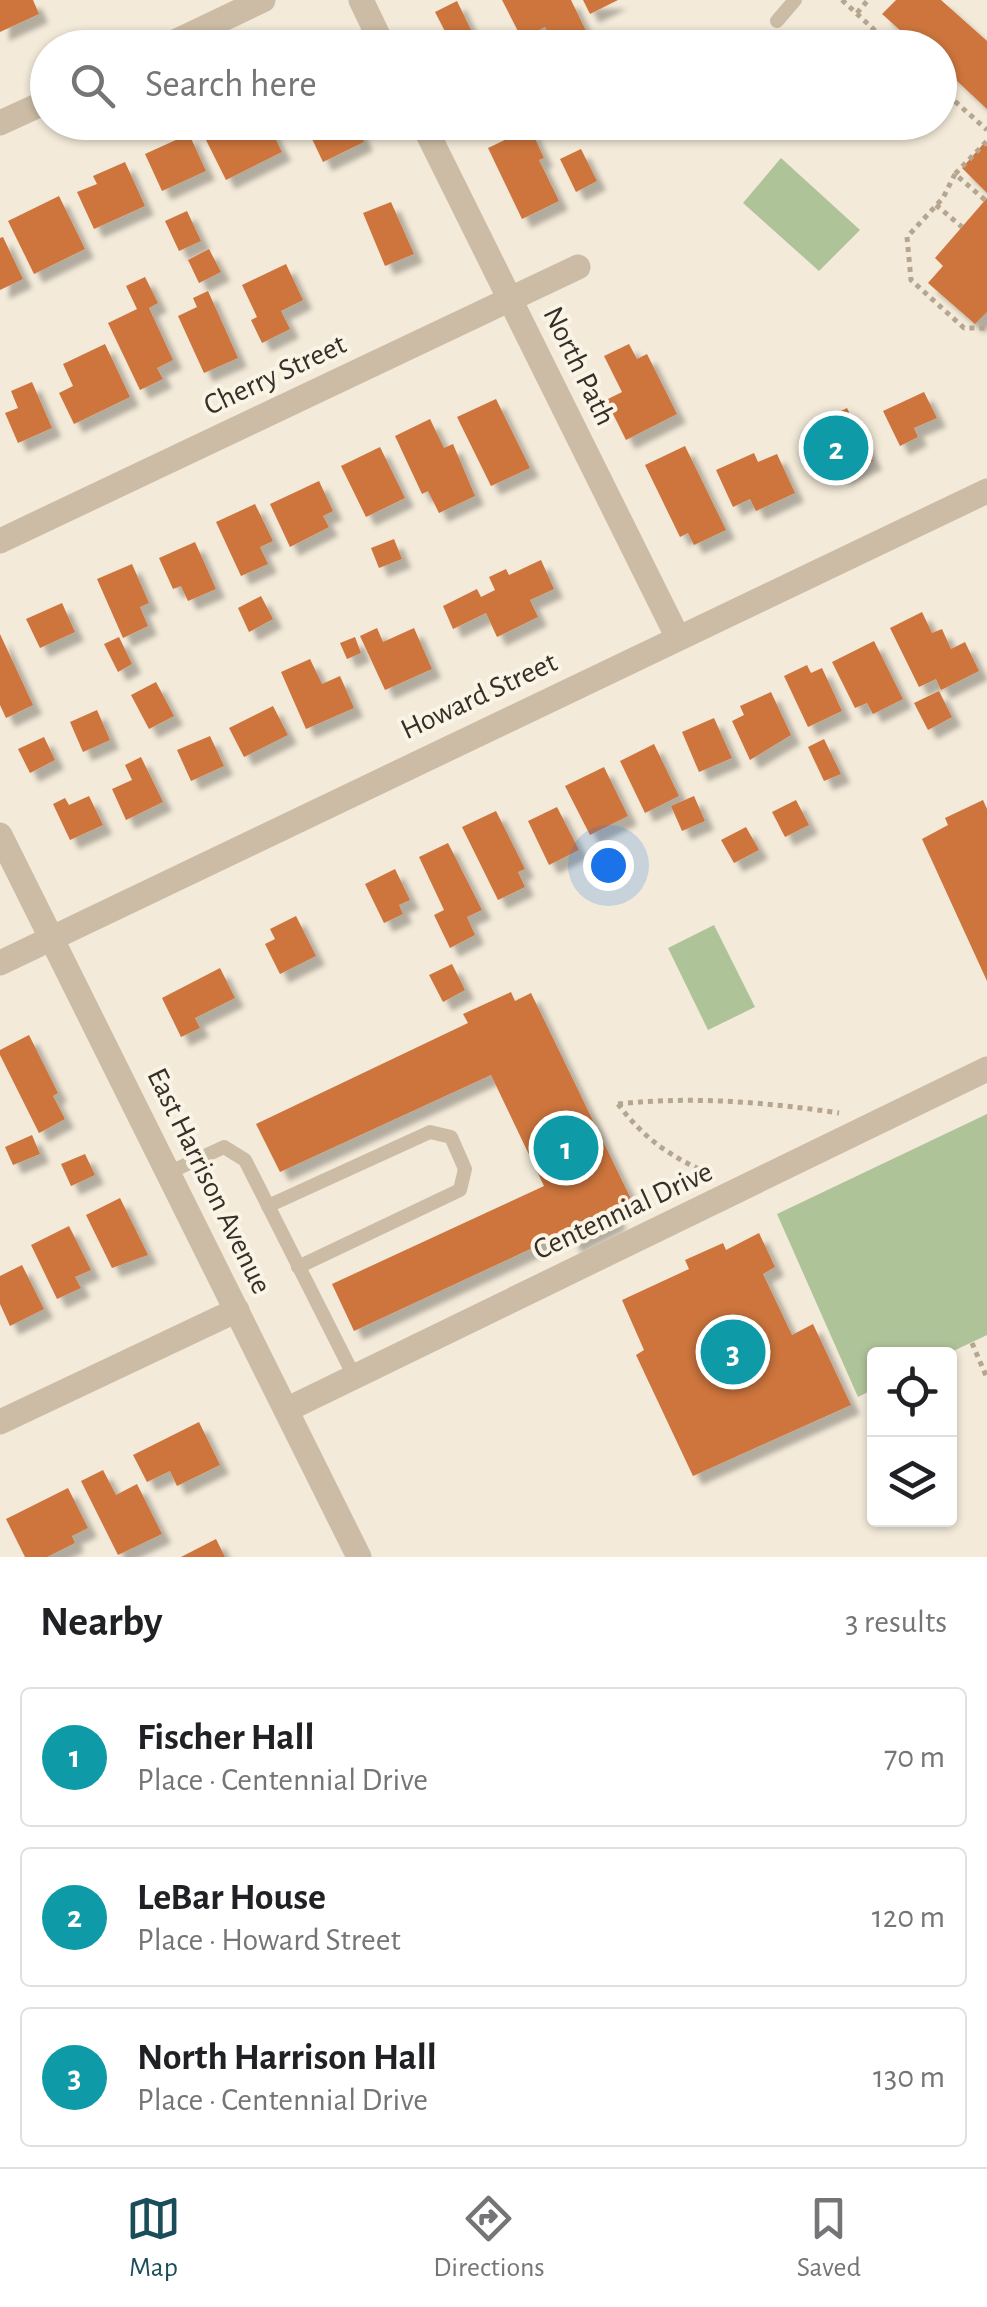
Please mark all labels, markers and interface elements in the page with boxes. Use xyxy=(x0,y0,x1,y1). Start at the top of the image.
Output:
search box xyxy=(30,30,957,140)
icon: search xyxy=(65,58,120,113)
text: Search here xyxy=(145,66,317,104)
street label: North Path xyxy=(537,302,621,430)
street label: Cherry Street xyxy=(199,329,351,421)
pin: 2 xyxy=(804,410,868,486)
street label: Howard Street xyxy=(396,647,562,745)
your location xyxy=(583,840,634,891)
street label: East Harrison Avenue xyxy=(141,1063,277,1299)
pin: 1 xyxy=(534,1110,598,1186)
street label: Centennial Drive xyxy=(529,1156,717,1266)
pin: 3 xyxy=(700,1314,766,1390)
map controls xyxy=(867,1347,957,1527)
button: locate xyxy=(867,1347,957,1437)
button: layers xyxy=(867,1437,957,1527)
text: Nearby xyxy=(40,1601,163,1643)
text: 3 results xyxy=(845,1606,947,1638)
text: Fischer Hall xyxy=(137,1719,315,1757)
text: 1 xyxy=(69,1741,80,1773)
text: 70 m xyxy=(884,1741,945,1773)
text: Place · Centennial Drive xyxy=(137,1764,428,1796)
text: LeBar House xyxy=(137,1879,326,1917)
text: 2 xyxy=(67,1901,82,1933)
text: 120 m xyxy=(872,1901,945,1933)
text: Place · Howard Street xyxy=(137,1924,401,1956)
text: North Harrison Hall xyxy=(137,2039,437,2077)
text: 3 xyxy=(68,2061,81,2093)
text: 130 m xyxy=(873,2061,945,2093)
text: Place · Centennial Drive xyxy=(137,2084,428,2116)
tab: Map xyxy=(126,2191,181,2285)
tab: Directions xyxy=(433,2191,545,2285)
tab: Saved xyxy=(797,2191,861,2285)

